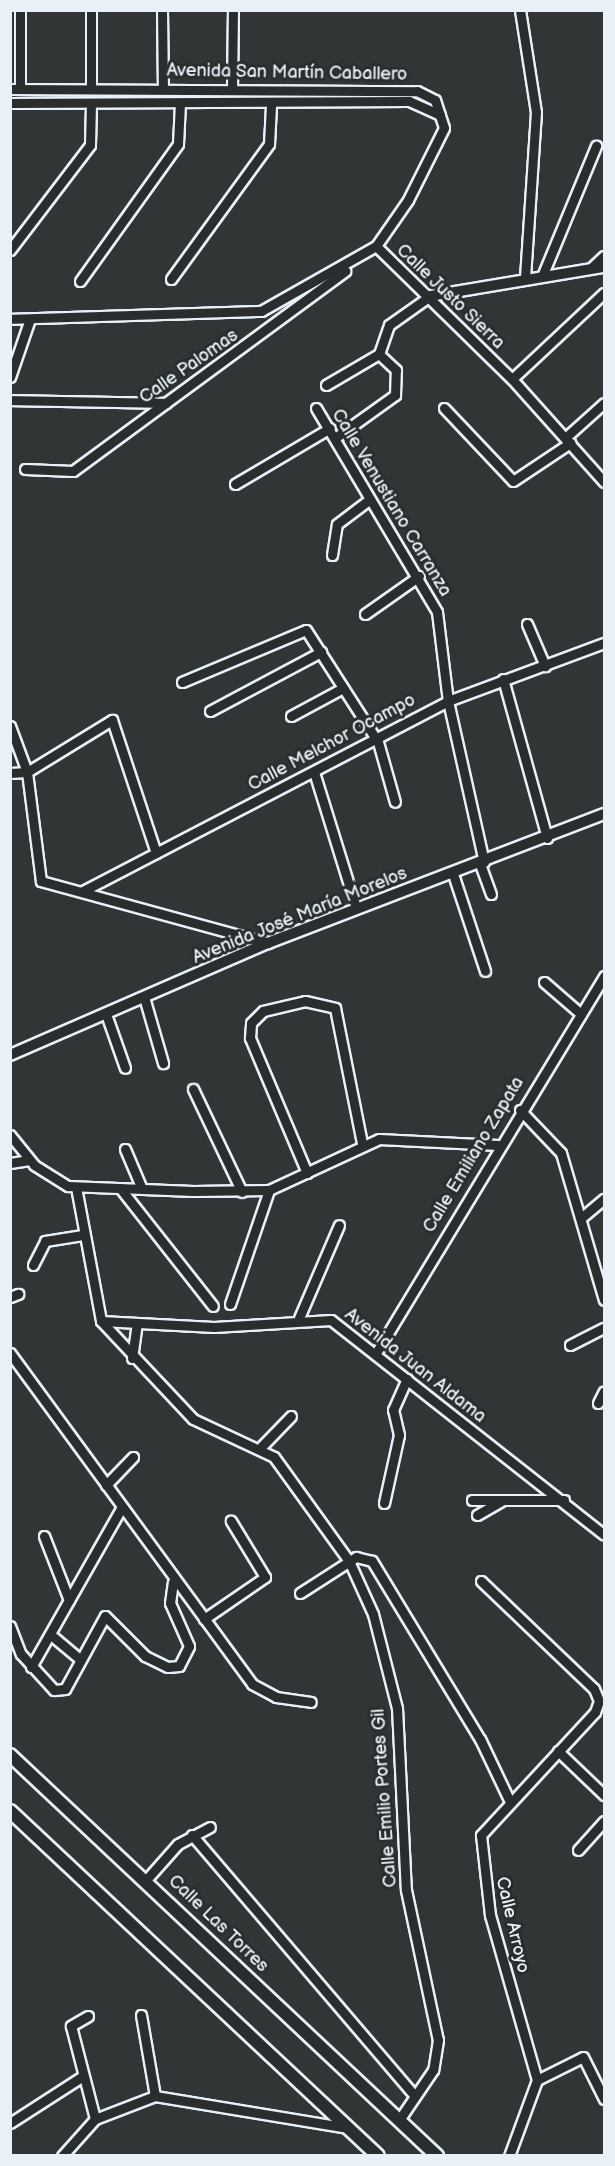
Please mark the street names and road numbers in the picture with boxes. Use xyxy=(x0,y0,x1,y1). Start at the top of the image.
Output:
street label: Avenida San Martín Caballero xyxy=(166,60,408,86)
street label: Calle Justo Sierra xyxy=(391,239,509,355)
street label: Calle Palomas xyxy=(136,325,242,409)
street label: Calle Venustiano Carranza xyxy=(326,405,456,601)
street label: Calle Melchor Ocampo xyxy=(245,690,419,796)
street label: Avenida José María Morelos xyxy=(189,863,411,969)
street label: Calle Emiliano Zapata xyxy=(419,1073,529,1237)
street label: Avenida Juan Aldama xyxy=(340,1304,490,1428)
street label: Calle Emilio Portes Gil xyxy=(368,1708,402,1888)
street label: Calle Las Torres xyxy=(163,1871,273,1977)
street label: Calle Arroyo xyxy=(490,1875,534,1975)

